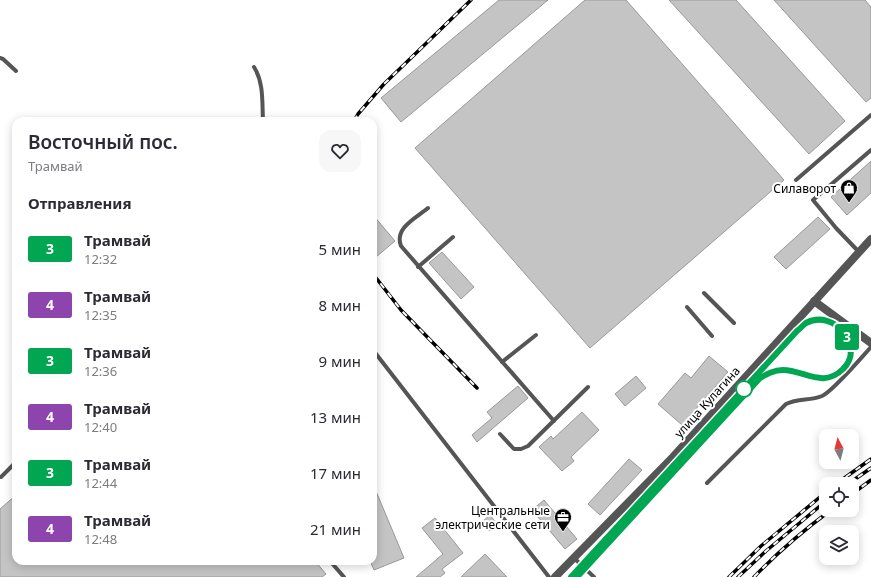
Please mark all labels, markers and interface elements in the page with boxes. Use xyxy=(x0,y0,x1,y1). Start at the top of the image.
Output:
text: Восточный пос. xyxy=(28,129,178,155)
button: heart xyxy=(319,130,361,172)
text: Трамвай xyxy=(28,157,83,175)
shop icon: Силаворот xyxy=(839,178,859,203)
place label: Силаворот xyxy=(773,180,836,197)
text: Отправления xyxy=(28,193,132,213)
text: Трамвай xyxy=(84,230,151,250)
text: 3 xyxy=(46,239,54,258)
text: 5 мин xyxy=(318,239,361,259)
text: 12:32 xyxy=(84,250,117,268)
text: Трамвай xyxy=(84,286,151,306)
text: 4 xyxy=(46,295,54,314)
text: 8 мин xyxy=(318,295,361,315)
text: 12:35 xyxy=(84,306,117,324)
line badge: 3 xyxy=(834,324,860,350)
text: 3 xyxy=(843,327,851,346)
text: Трамвай xyxy=(84,342,151,362)
text: 3 xyxy=(46,351,54,370)
text: 9 мин xyxy=(318,351,361,371)
text: 12:36 xyxy=(84,362,117,380)
street label: улица Кулагина xyxy=(670,363,744,441)
unlabelled marker xyxy=(735,380,753,398)
text: Трамвай xyxy=(84,398,151,418)
text: 4 xyxy=(46,407,54,426)
text: 13 мин xyxy=(310,407,361,427)
text: 12:40 xyxy=(84,418,117,436)
north arrow xyxy=(819,429,859,469)
map controls xyxy=(819,429,859,565)
text: Трамвай xyxy=(84,454,151,474)
text: 3 xyxy=(46,463,54,482)
text: 17 мин xyxy=(310,463,361,483)
text: 12:44 xyxy=(84,474,117,492)
button: locate xyxy=(819,477,859,517)
place label: Центральные электрические сети xyxy=(435,502,550,533)
office icon: Центральные электрические сети xyxy=(553,507,573,532)
text: Трамвай xyxy=(84,510,151,530)
text: 4 xyxy=(46,519,54,538)
text: 21 мин xyxy=(310,519,361,539)
button: layers xyxy=(819,525,859,565)
text: 12:48 xyxy=(84,530,117,548)

